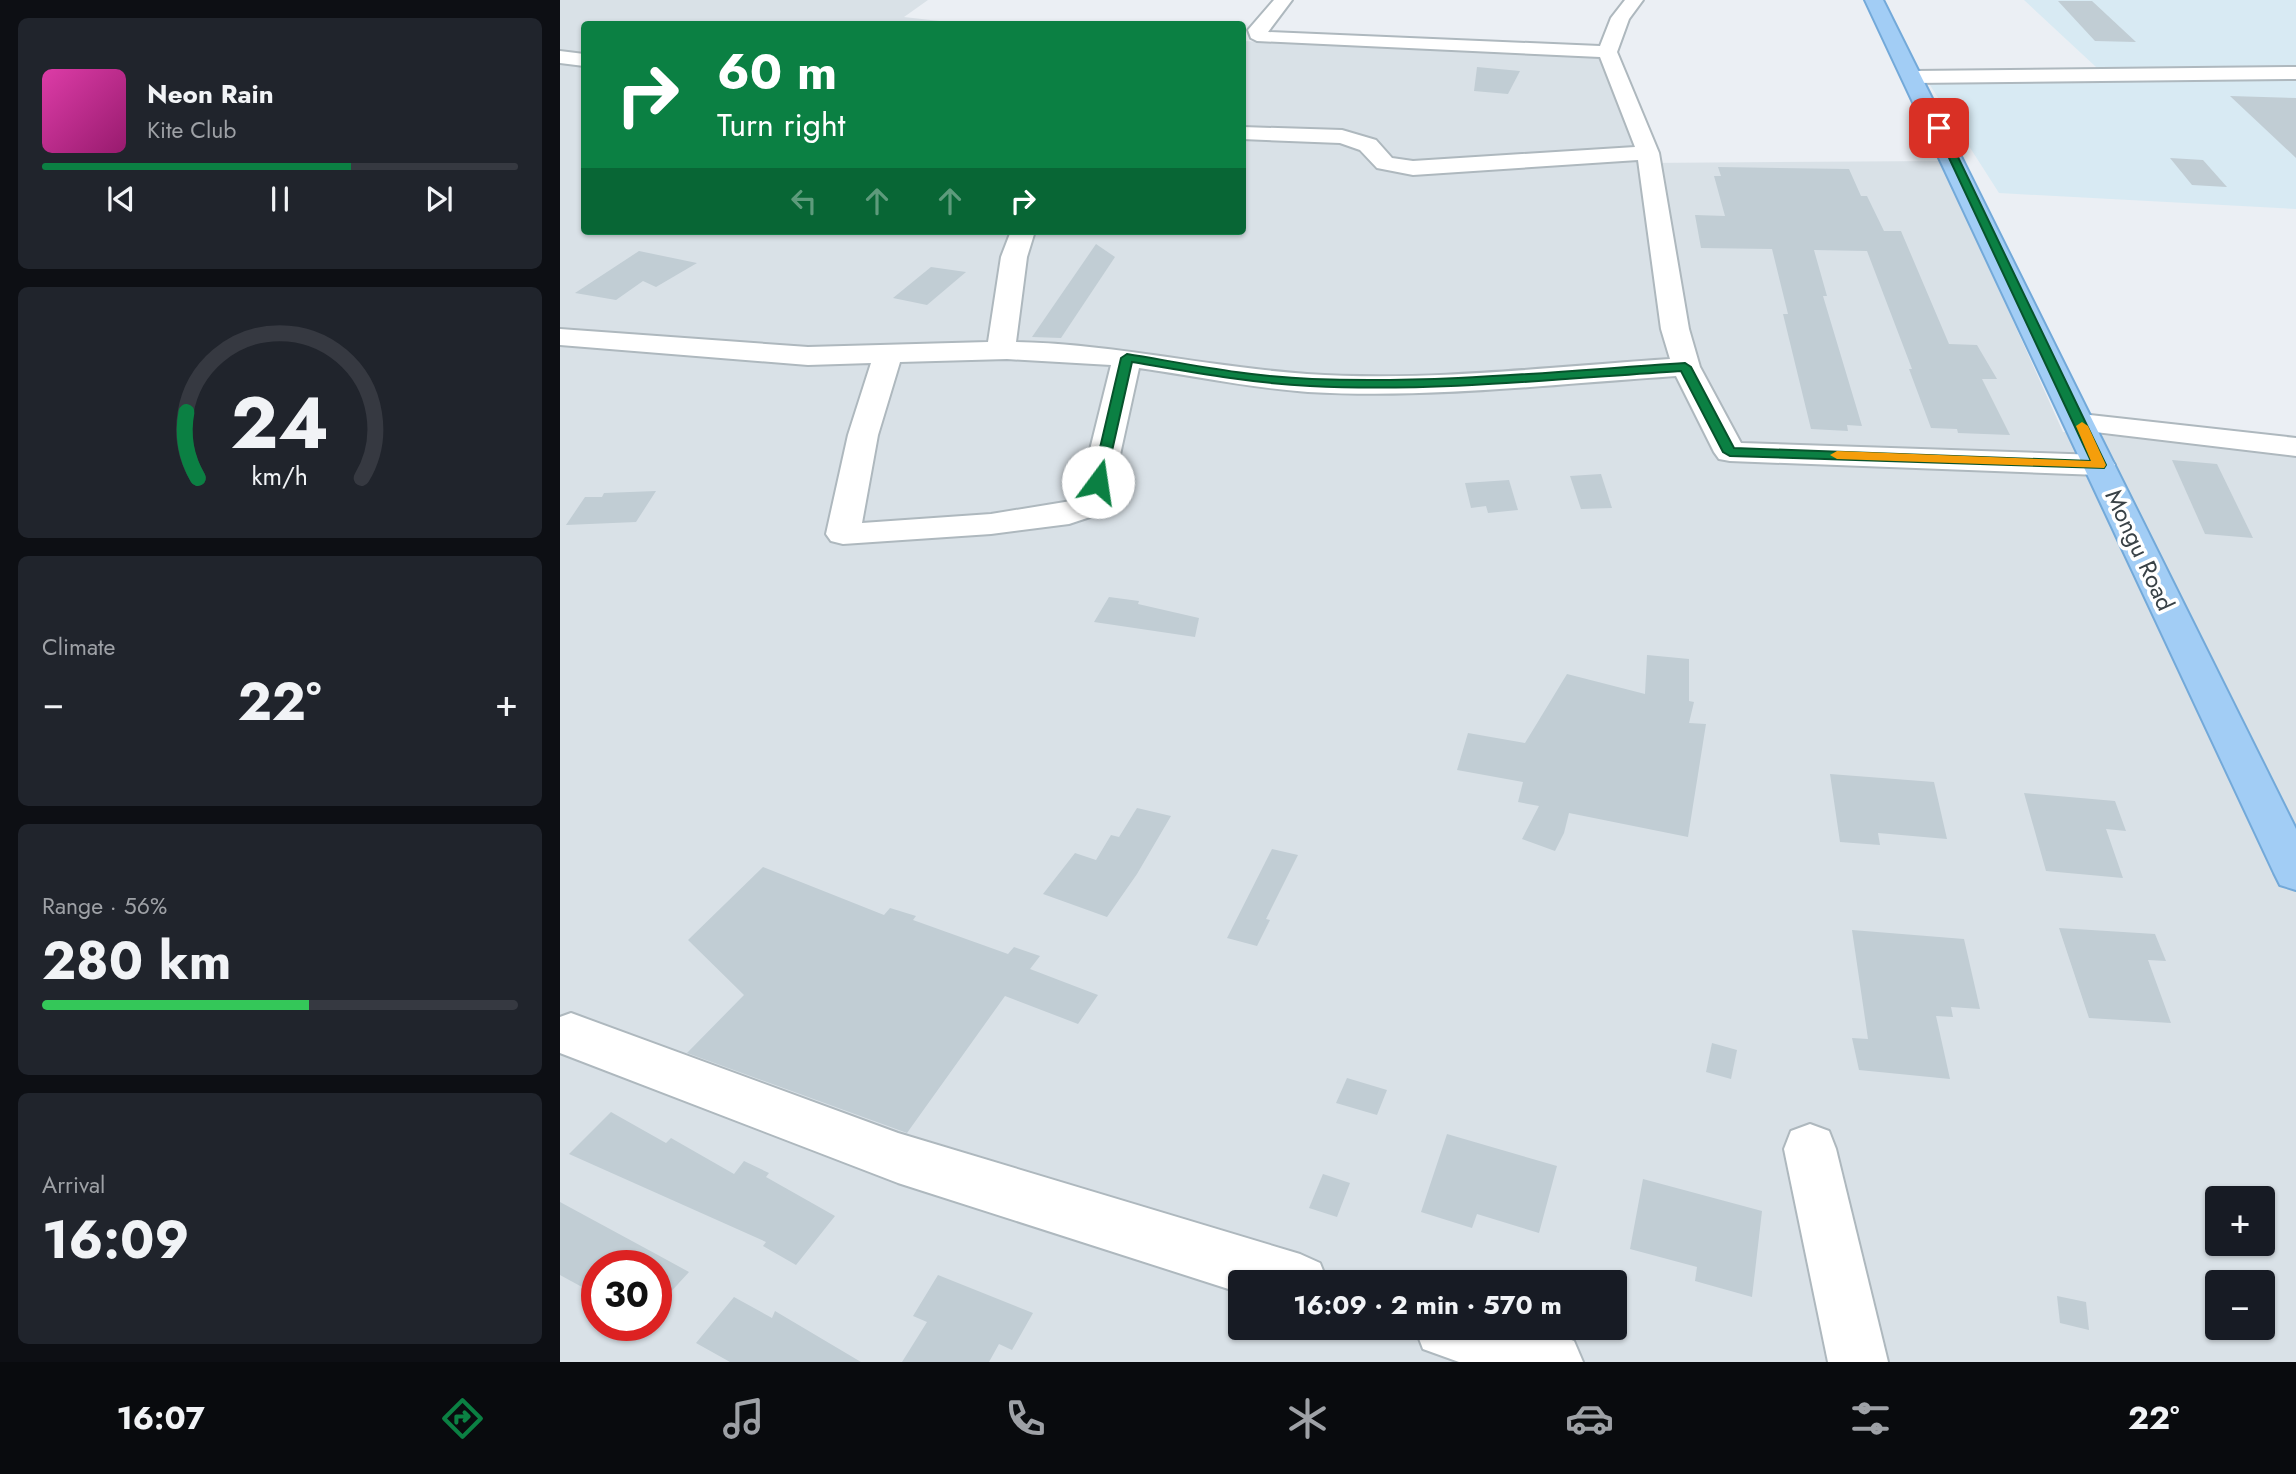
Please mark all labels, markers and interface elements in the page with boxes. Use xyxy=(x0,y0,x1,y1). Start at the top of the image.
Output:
text: 60 m xyxy=(717,37,837,107)
icon: right xyxy=(602,49,693,140)
text: Neon Rain xyxy=(147,75,274,113)
pin xyxy=(1909,98,1969,158)
text: Turn right xyxy=(717,102,846,148)
icon: arrive xyxy=(1920,109,1958,147)
text: Kite Club xyxy=(147,113,236,147)
icon: previous xyxy=(102,180,140,218)
icon: pause xyxy=(261,180,299,218)
icon: next xyxy=(420,180,458,218)
icon: left xyxy=(785,182,823,220)
icon: ahead xyxy=(858,182,896,220)
icon: ahead xyxy=(931,182,969,220)
icon: right xyxy=(1004,182,1042,220)
text: 24 xyxy=(231,371,329,476)
position arrow xyxy=(1061,445,1135,519)
text: km/h xyxy=(252,458,308,494)
street label: Mongu Road xyxy=(2097,484,2183,616)
text: Climate xyxy=(42,630,115,664)
text: 22° xyxy=(238,664,321,740)
text: − xyxy=(42,675,64,730)
text: + xyxy=(495,675,518,730)
text: Range · 56% xyxy=(42,889,167,923)
text: 280 km xyxy=(42,923,231,999)
text: Arrival xyxy=(42,1168,105,1202)
map controls xyxy=(2205,1186,2275,1340)
button: + xyxy=(2205,1186,2275,1256)
text: 16:09 xyxy=(42,1202,189,1278)
speed limit sign: 30 xyxy=(581,1250,672,1341)
button: − xyxy=(2205,1270,2275,1340)
text: 16:09 · 2 min · 570 m xyxy=(1293,1286,1562,1324)
icon: directions xyxy=(438,1394,487,1443)
icon: music xyxy=(719,1394,768,1443)
icon: phone xyxy=(1001,1394,1050,1443)
icon: climate xyxy=(1283,1394,1332,1443)
icon: car xyxy=(1565,1394,1614,1443)
icon: filters xyxy=(1846,1394,1895,1443)
text: 16:07 xyxy=(116,1395,205,1441)
text: 22° xyxy=(2128,1395,2180,1441)

